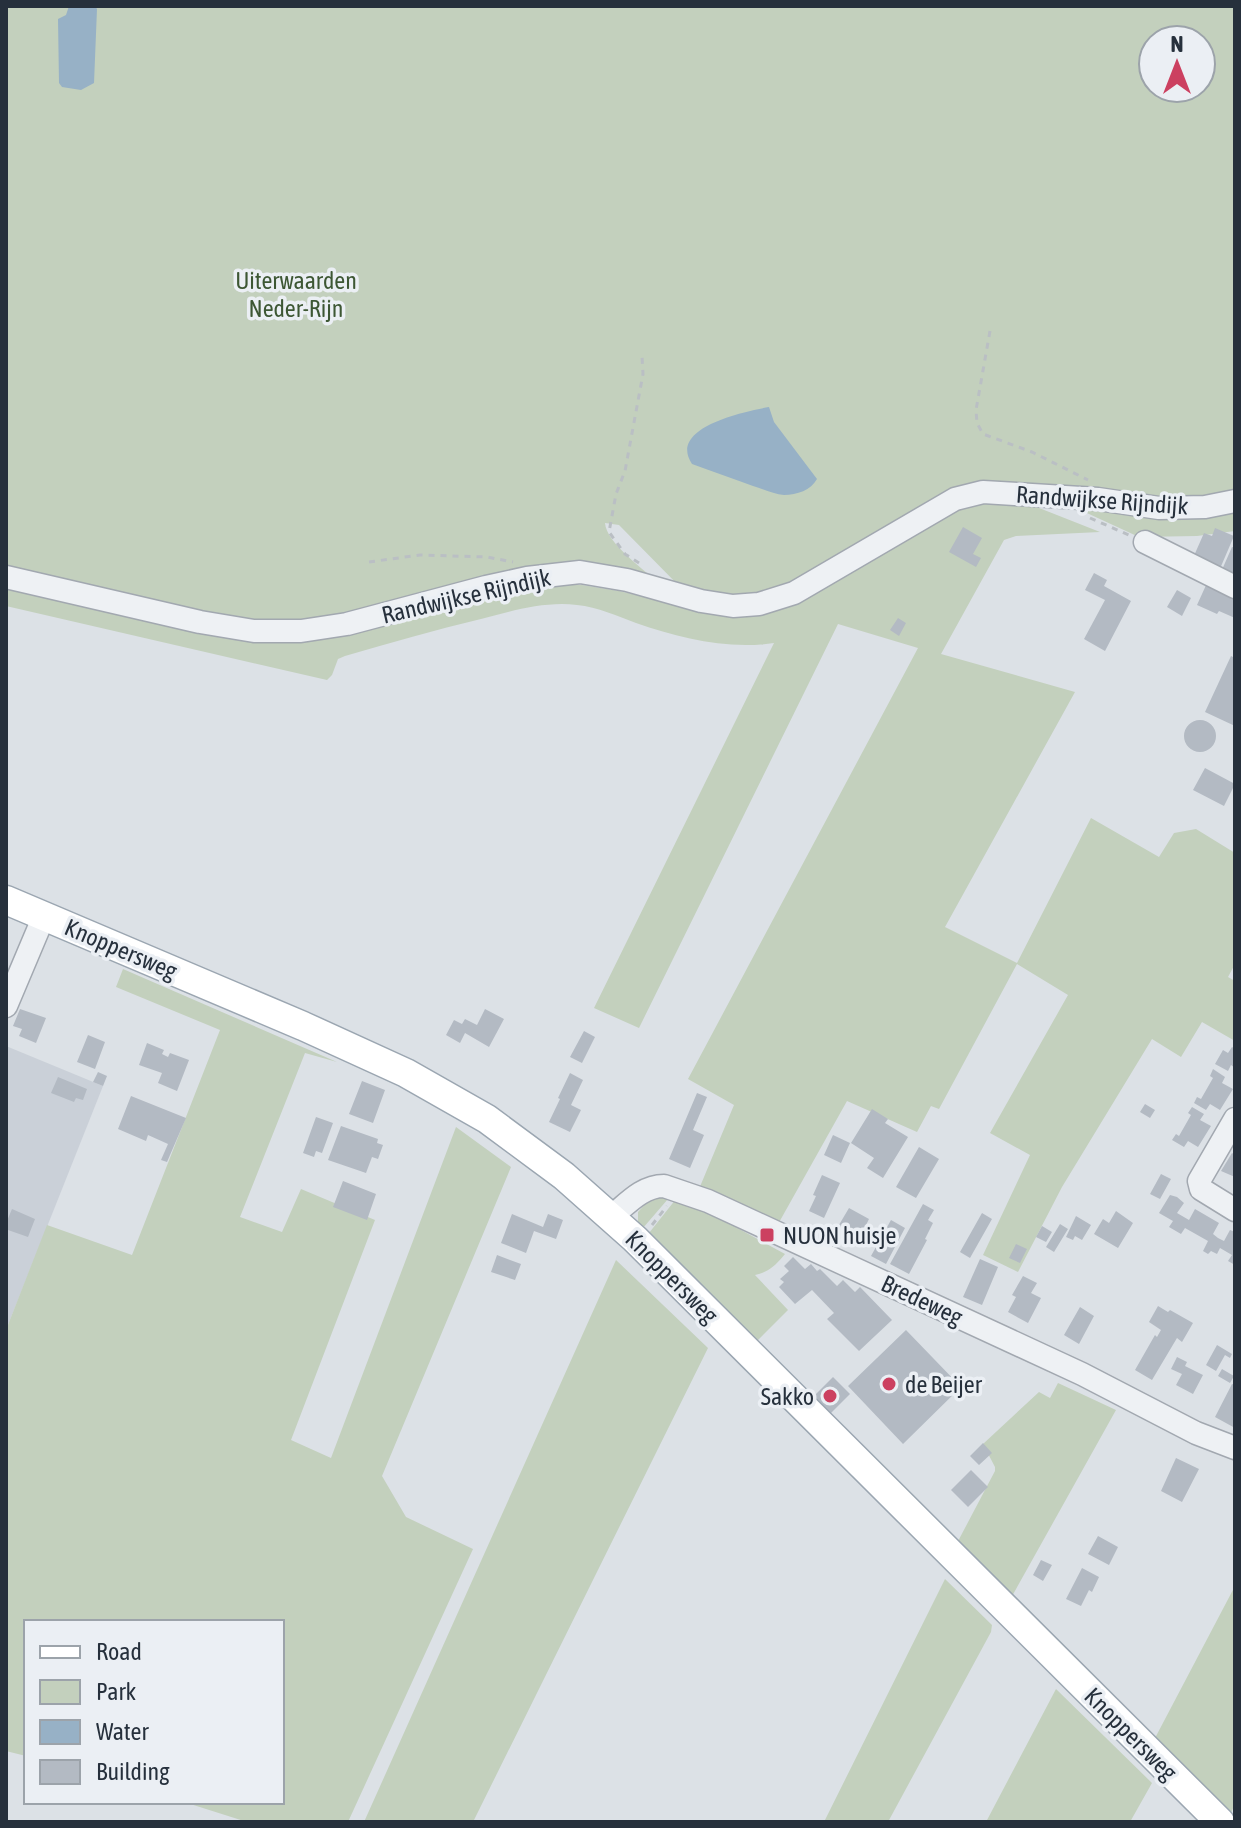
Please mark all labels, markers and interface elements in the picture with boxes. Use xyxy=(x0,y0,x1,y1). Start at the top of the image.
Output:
north arrow xyxy=(1137,24,1217,104)
text: N xyxy=(1171,31,1183,57)
park label: Uiterwaarden Neder-Rijn xyxy=(235,267,357,322)
street label: Randwijkse Rijndijk xyxy=(1015,481,1189,520)
street label: Randwijkse Rijndijk xyxy=(379,563,553,629)
street label: Knoppersweg xyxy=(61,913,182,985)
place label: NUON huisje xyxy=(783,1222,896,1249)
street label: Knoppersweg xyxy=(620,1225,724,1329)
marker: NUON huisje xyxy=(758,1226,776,1244)
street label: Bredeweg xyxy=(877,1269,968,1331)
place label: de Beijer xyxy=(905,1371,983,1398)
marker: de Beijer xyxy=(880,1375,898,1393)
place label: Sakko xyxy=(761,1383,814,1410)
marker: Sakko xyxy=(821,1387,839,1405)
legend xyxy=(24,1620,284,1804)
text: Road xyxy=(96,1638,142,1665)
text: Park xyxy=(96,1678,137,1705)
street label: Knoppersweg xyxy=(1079,1682,1183,1786)
text: Water xyxy=(96,1718,149,1745)
text: Building xyxy=(96,1758,170,1785)

